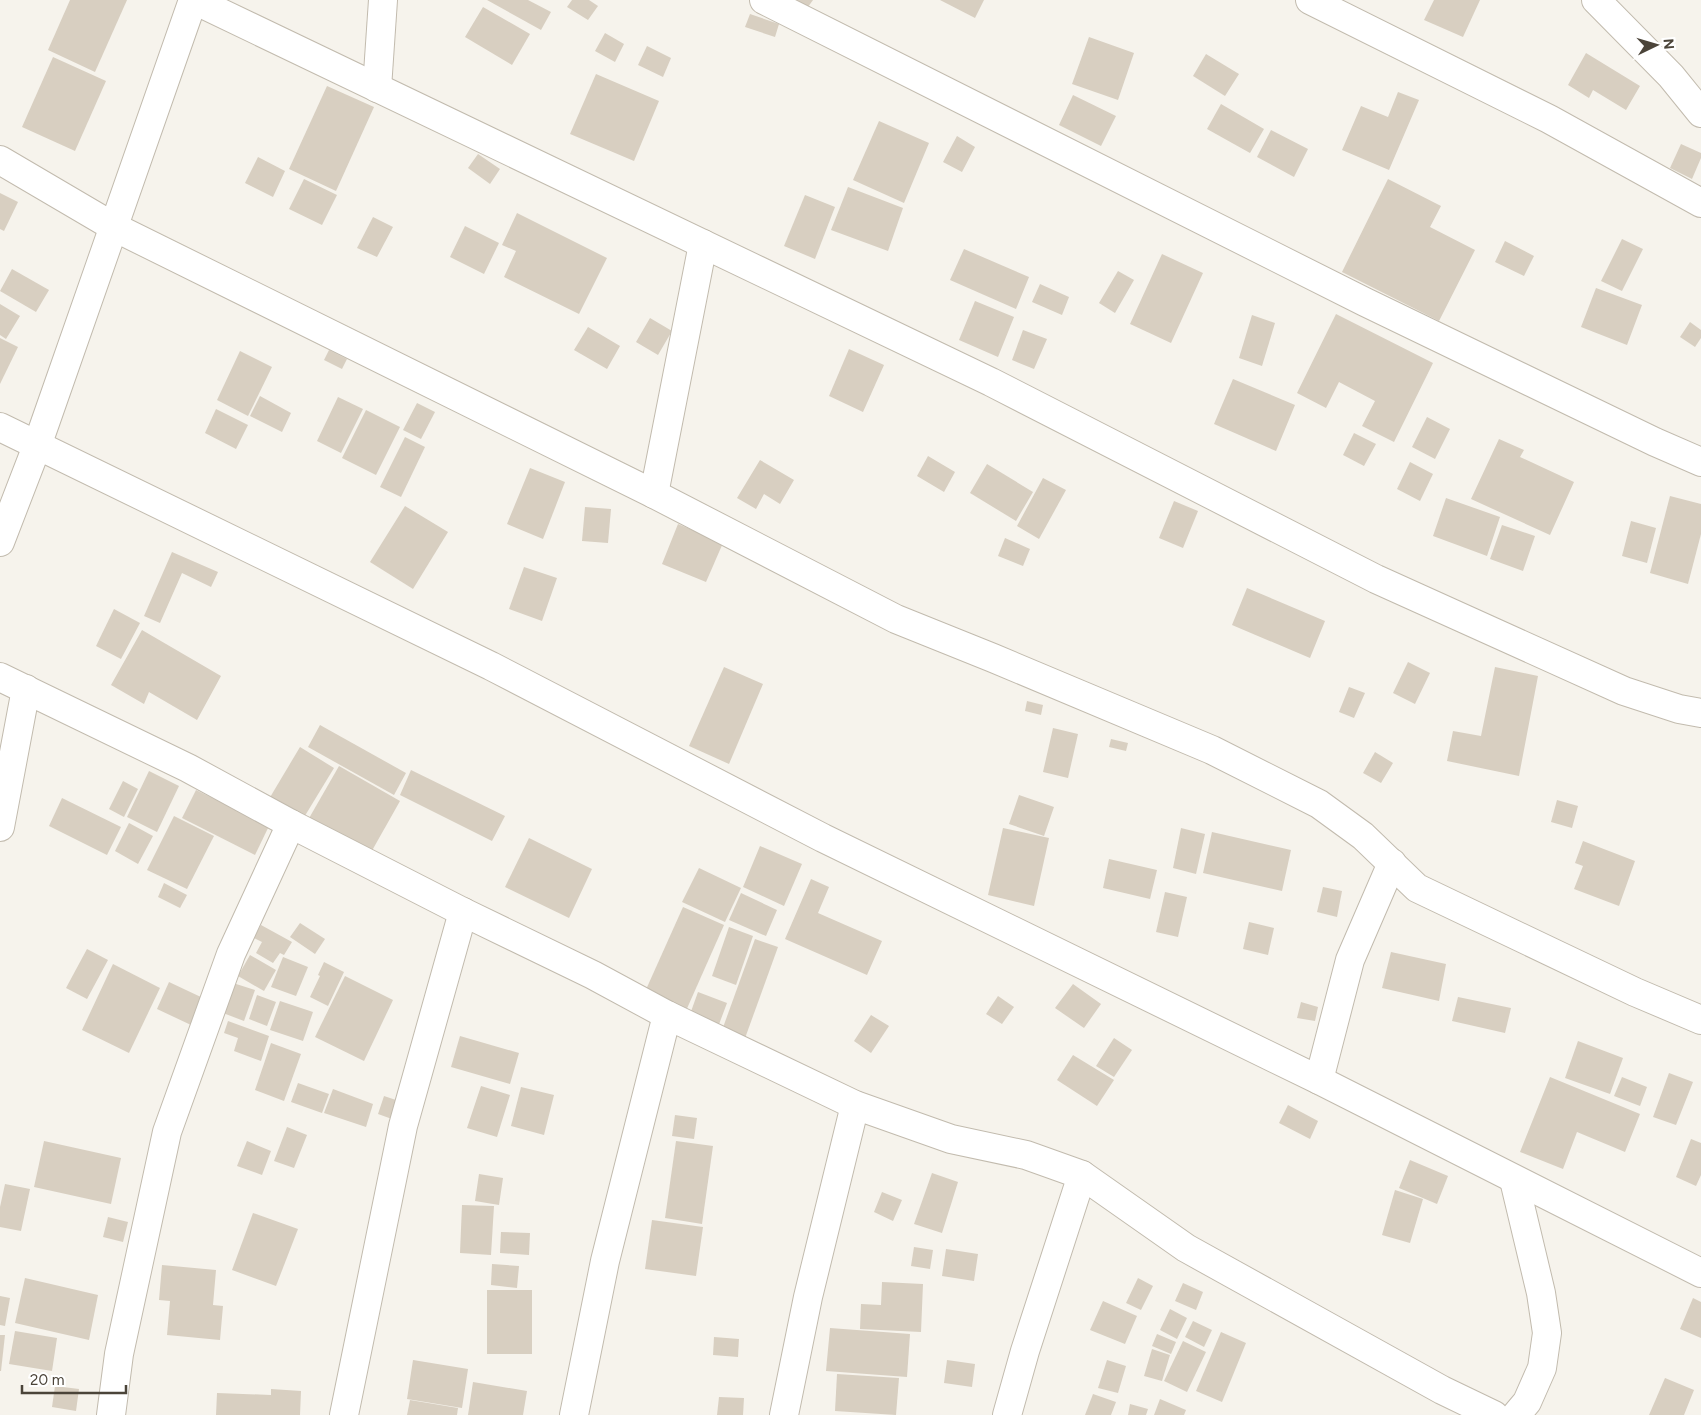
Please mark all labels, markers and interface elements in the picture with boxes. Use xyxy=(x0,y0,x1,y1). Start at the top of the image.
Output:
north arrow xyxy=(1631,20,1681,70)
text: N xyxy=(1660,38,1677,50)
scale bar xyxy=(22,1362,126,1394)
text: 20 m xyxy=(30,1371,64,1389)

